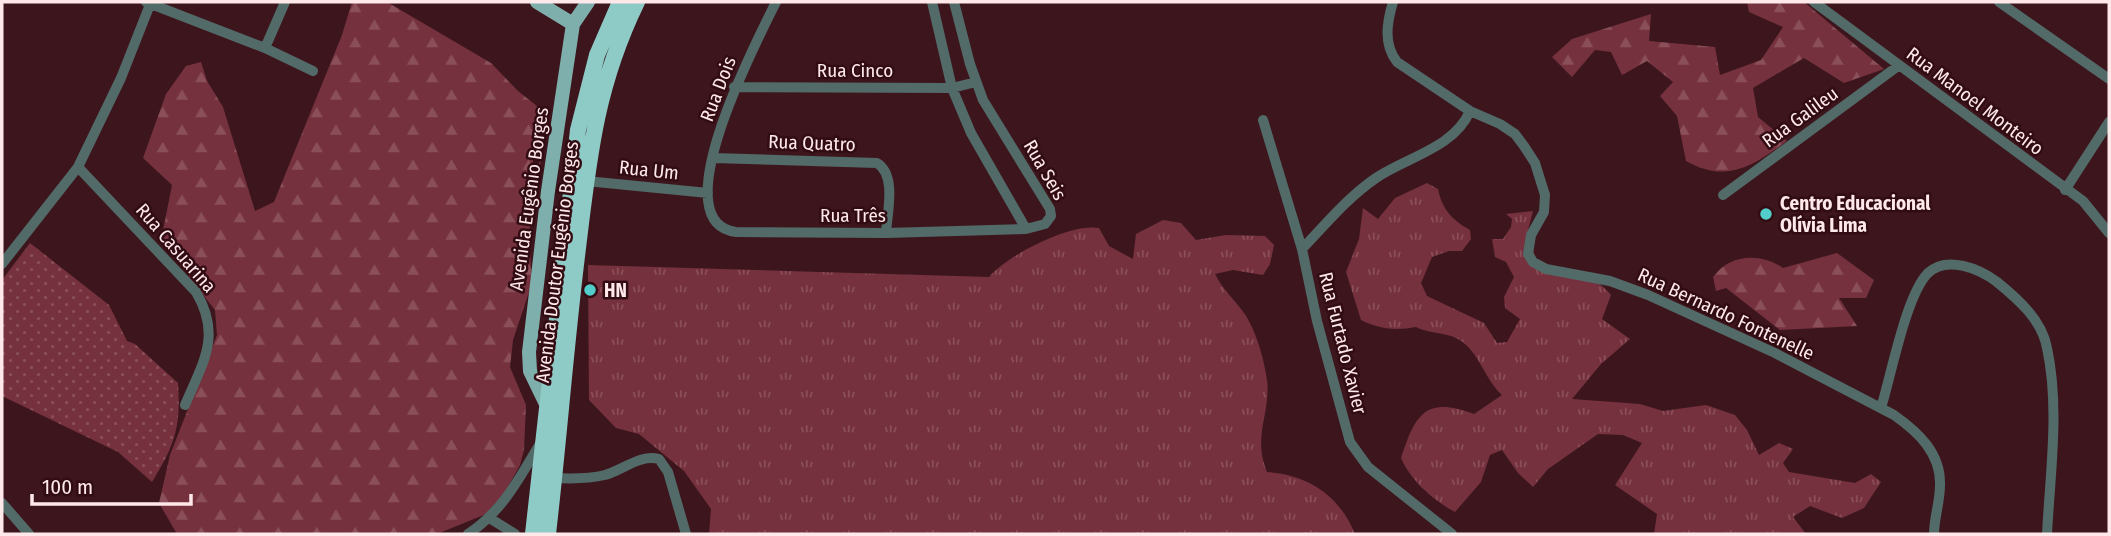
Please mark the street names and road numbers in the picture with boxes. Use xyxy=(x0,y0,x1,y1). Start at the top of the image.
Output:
street label: Rua Manoel Monteiro xyxy=(1902,42,2048,160)
street label: Rua Dois xyxy=(695,53,741,125)
street label: Rua Cinco xyxy=(817,59,893,82)
street label: Rua Galileu xyxy=(1758,82,1842,152)
street label: Avenida Eugênio Borges xyxy=(505,106,553,292)
street label: Rua Quatro xyxy=(768,130,856,156)
street label: Rua Seis xyxy=(1019,136,1071,204)
street label: Avenida Doutor Eugênio Borges xyxy=(531,140,583,384)
street label: Rua Um xyxy=(618,155,680,185)
street label: Rua Casuarina xyxy=(131,199,221,297)
street label: Rua Três xyxy=(820,204,886,227)
street label: Rua Bernardo Fontenelle xyxy=(1634,263,1818,365)
street label: Rua Furtado Xavier xyxy=(1314,270,1372,417)

